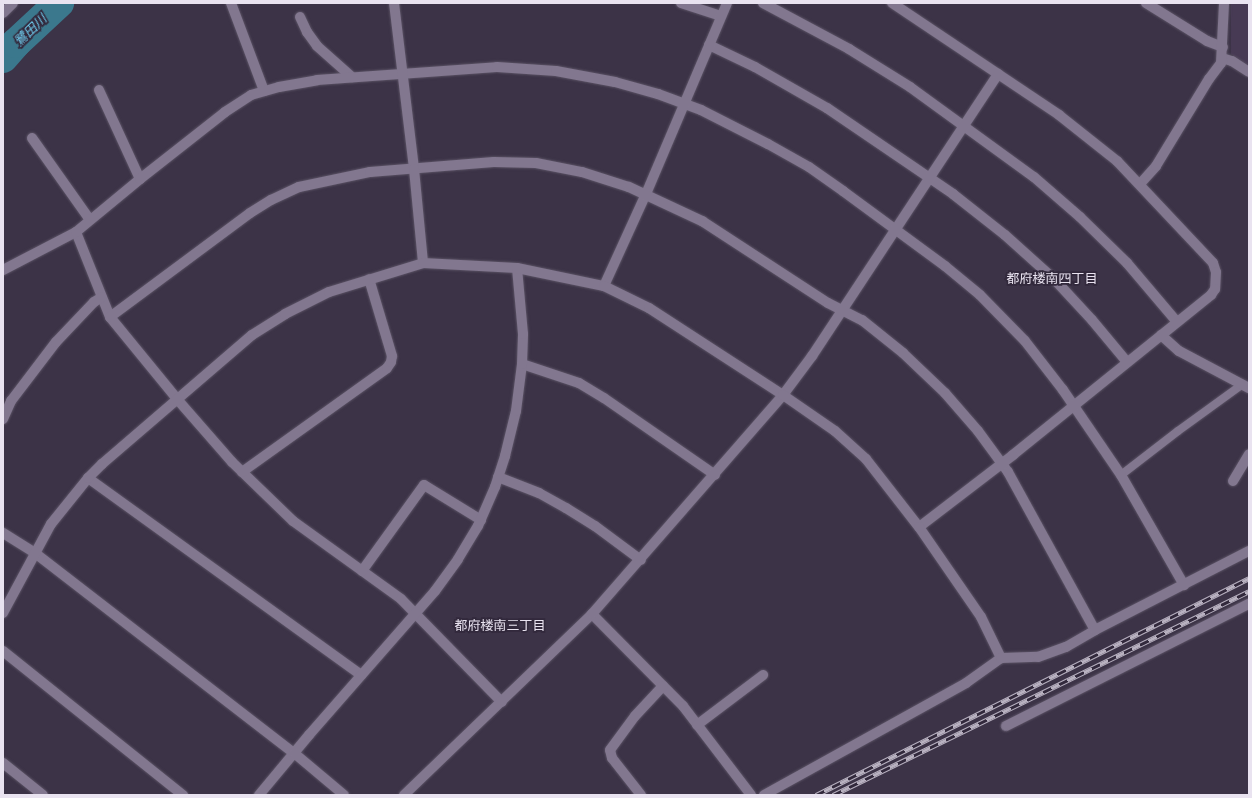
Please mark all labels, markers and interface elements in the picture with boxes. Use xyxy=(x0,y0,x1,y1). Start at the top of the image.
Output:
water label: 鷺田川 xyxy=(12,12,50,50)
district label: 都府楼南四丁目 xyxy=(1007,271,1097,287)
district label: 都府楼南三丁目 xyxy=(455,618,545,634)

